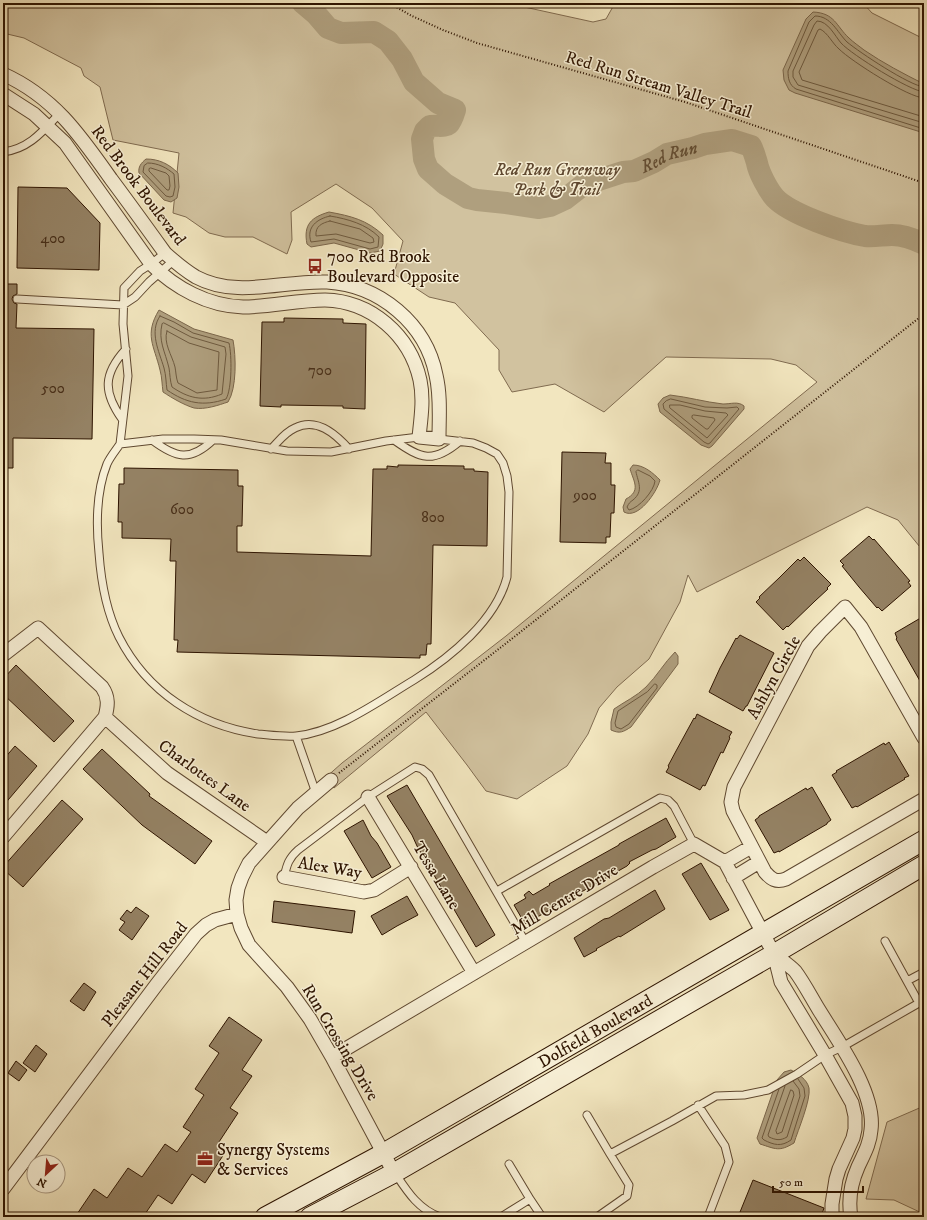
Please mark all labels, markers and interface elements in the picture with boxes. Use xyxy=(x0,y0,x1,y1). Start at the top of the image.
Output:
street label: Red Run Stream Valley Trail xyxy=(563,46,755,124)
street label: Red Brook Boulevard xyxy=(86,121,191,250)
water label: Red Run xyxy=(636,137,700,179)
park label: Red Run Greenway Park & Trail xyxy=(493,159,621,201)
house number: 400 xyxy=(41,229,65,248)
place label: 700 Red Brook Boulevard Opposite xyxy=(327,246,459,288)
bus stop icon: 700 Red Brook Boulevard Opposite xyxy=(306,257,324,275)
house number: 700 xyxy=(308,361,332,380)
house number: 500 xyxy=(41,379,65,398)
house number: 900 xyxy=(572,486,597,505)
house number: 600 xyxy=(170,500,194,519)
house number: 800 xyxy=(421,508,445,527)
street label: Ashlyn Circle xyxy=(742,632,806,723)
street label: Charlottes Lane xyxy=(154,735,255,817)
street label: Tessa Lane xyxy=(407,837,465,914)
street label: Alex Way xyxy=(296,852,364,884)
street label: Mill Centre Drive xyxy=(507,859,622,941)
street label: Pleasant Hill Road xyxy=(97,917,193,1032)
street label: Run Crossing Drive xyxy=(297,980,384,1105)
street label: Dolfield Boulevard xyxy=(534,990,657,1073)
place label: Synergy Systems & Services xyxy=(217,1139,330,1181)
office icon: Synergy Systems & Services xyxy=(196,1150,214,1168)
north arrow xyxy=(26,1154,66,1194)
scale bar xyxy=(773,1168,863,1194)
text: N xyxy=(35,1174,49,1190)
text: 50 m xyxy=(779,1175,803,1190)

